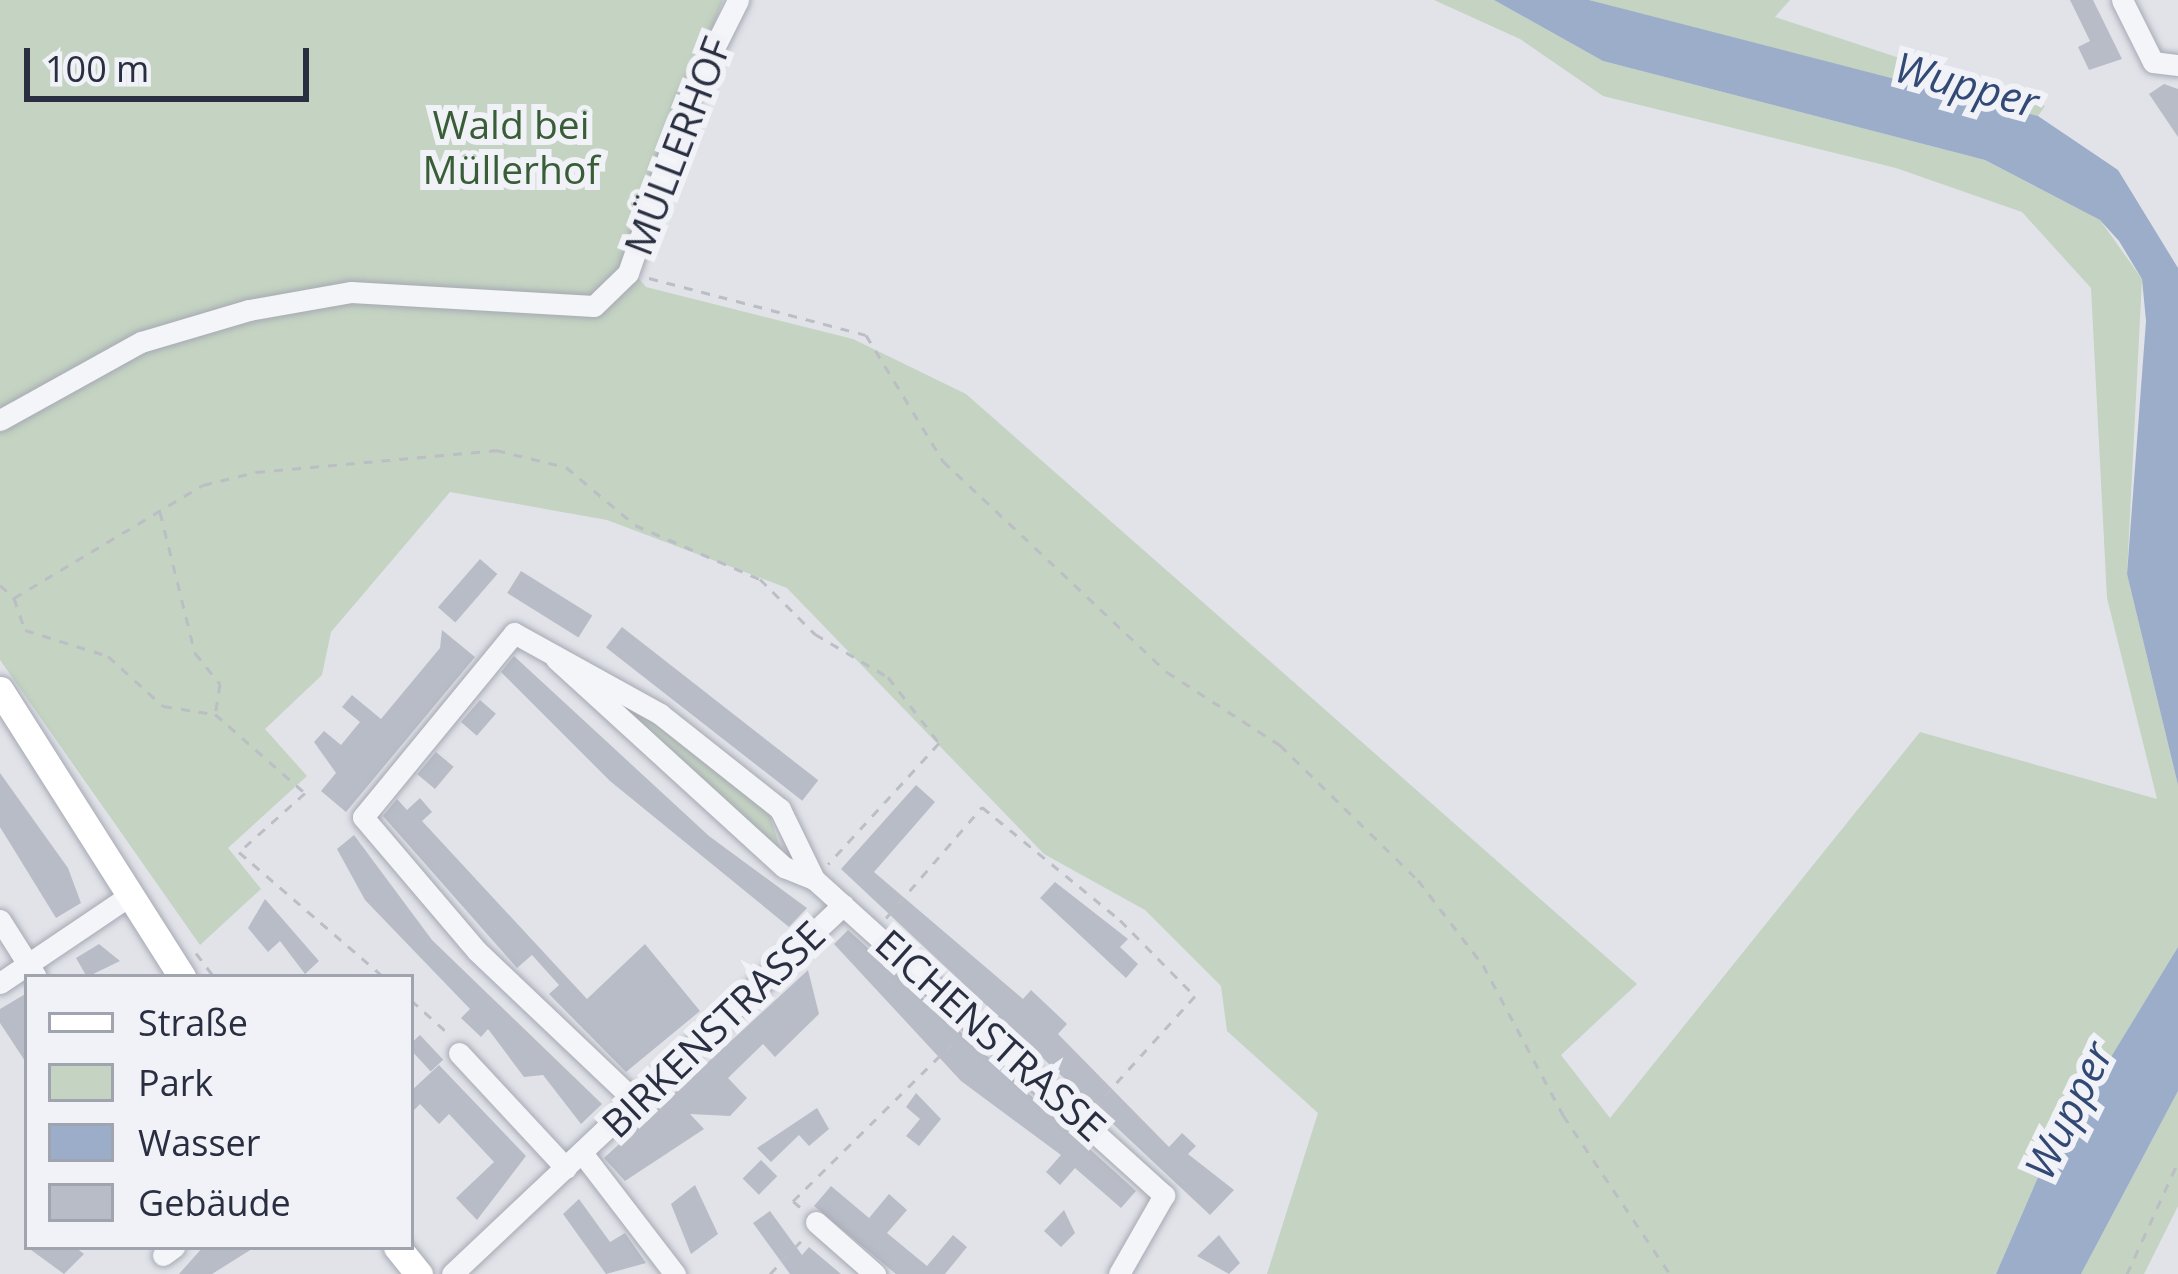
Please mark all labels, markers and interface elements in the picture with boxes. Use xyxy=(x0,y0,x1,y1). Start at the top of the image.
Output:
scale bar xyxy=(30,24,315,98)
street label: MÜLLERHOF xyxy=(614,31,740,261)
water label: Wupper xyxy=(1890,41,2044,127)
text: 100 m xyxy=(45,44,149,93)
park label: Wald bei Müllerhof xyxy=(422,102,600,193)
street label: BIRKENSTRASSE xyxy=(592,911,834,1147)
street label: EICHENSTRASSE xyxy=(866,920,1116,1150)
legend xyxy=(24,974,414,1250)
text: Straße xyxy=(138,998,248,1047)
water label: Wupper xyxy=(2013,1033,2123,1187)
text: Park xyxy=(138,1058,213,1107)
text: Wasser xyxy=(138,1118,260,1167)
text: Gebäude xyxy=(138,1178,291,1227)

